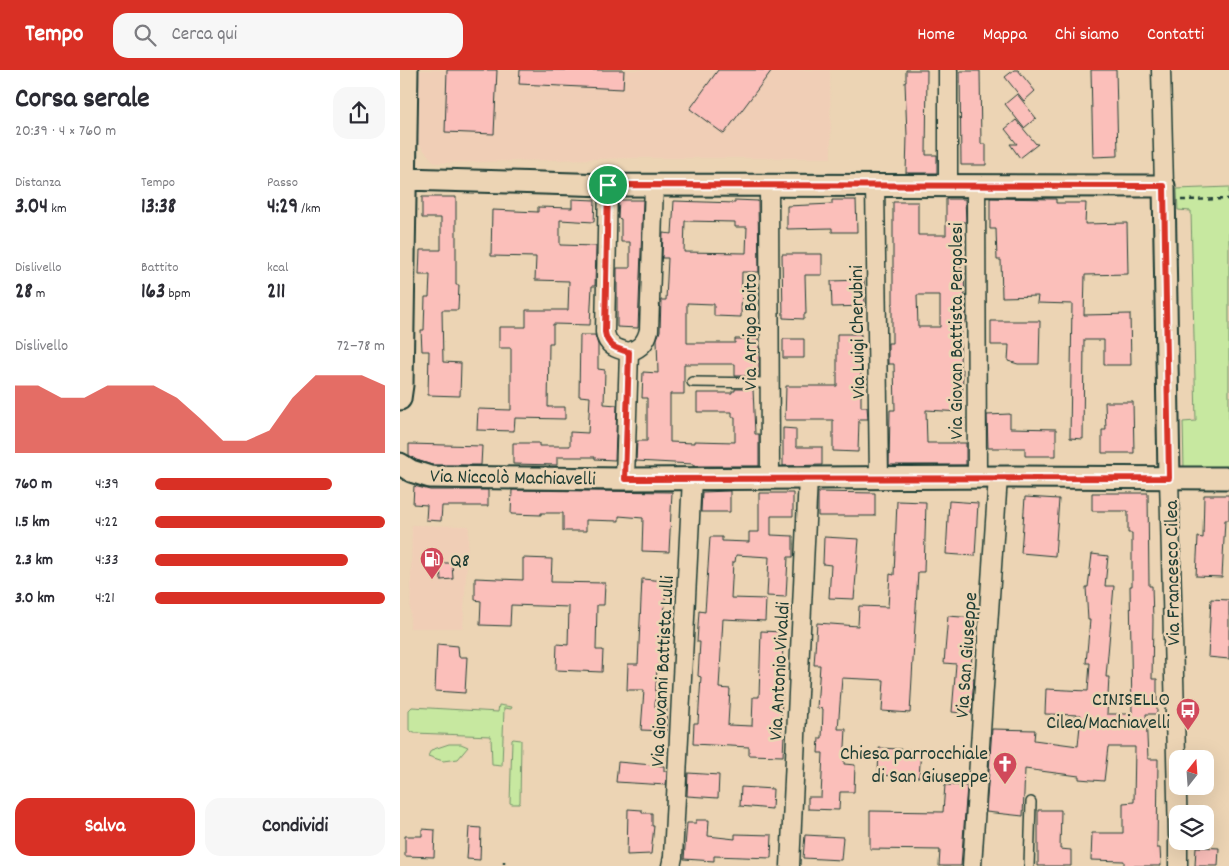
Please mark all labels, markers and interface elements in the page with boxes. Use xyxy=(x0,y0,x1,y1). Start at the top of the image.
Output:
search box xyxy=(113,13,463,58)
text: Tempo xyxy=(25,18,83,52)
icon: search xyxy=(131,21,159,49)
text: Cerca qui xyxy=(171,22,237,49)
text: Home xyxy=(917,23,955,48)
text: Mappa xyxy=(983,23,1027,48)
text: Chi siamo xyxy=(1055,23,1119,48)
text: Contatti xyxy=(1147,23,1204,48)
text: Corsa serale xyxy=(15,81,150,121)
button: share xyxy=(333,87,385,139)
text: 20:39 · 4 × 760 m xyxy=(15,120,116,143)
pin xyxy=(587,164,629,206)
icon: arrive xyxy=(594,171,622,199)
text: Distanza xyxy=(15,173,61,193)
text: Tempo xyxy=(141,173,175,193)
text: Passo xyxy=(267,173,298,193)
text: 3.04 xyxy=(15,193,48,223)
text: 13:38 xyxy=(141,193,176,223)
text: 4:29 xyxy=(267,193,298,223)
text: km xyxy=(48,199,67,219)
text: /km xyxy=(298,199,321,219)
street label: Via Giovan Battista Pergolesi xyxy=(944,222,972,440)
text: Dislivello xyxy=(15,258,61,278)
text: Battito xyxy=(141,258,179,278)
text: kcal xyxy=(267,258,288,278)
street label: Via Luigi Cherubini xyxy=(844,264,874,399)
street label: Via Arrigo Boito xyxy=(738,273,766,391)
text: 28 xyxy=(15,278,33,308)
text: 163 xyxy=(141,278,165,308)
text: 211 xyxy=(267,278,285,308)
text: m xyxy=(33,284,45,304)
text: bpm xyxy=(165,284,191,304)
text: Dislivello xyxy=(15,335,68,358)
text: 72–78 m xyxy=(337,335,385,358)
street label: Via Niccolò Machiavelli xyxy=(430,464,596,494)
text: 760 m xyxy=(15,473,52,496)
text: 4:39 xyxy=(95,473,119,496)
street label: Via Francesco Cilea xyxy=(1159,499,1189,646)
text: 1.5 km xyxy=(15,511,50,534)
text: 4:22 xyxy=(95,511,118,534)
fuel station icon: Q8 xyxy=(419,546,445,580)
place label: Q8 xyxy=(450,548,470,576)
text: 2.3 km xyxy=(15,549,53,572)
text: 4:33 xyxy=(95,549,119,572)
street label: Via Giovanni Battista Lulli xyxy=(645,575,683,767)
text: 3.0 km xyxy=(15,587,55,610)
text: 4:21 xyxy=(95,587,115,610)
street label: Via San Giuseppe xyxy=(950,591,986,719)
street label: Via Antonio Vivaldi xyxy=(763,601,799,741)
place label: CINISELLO Cilea/Machiavelli xyxy=(1046,687,1170,738)
bus stop icon: CINISELLO Cilea/Machiavelli xyxy=(1175,697,1201,731)
place label: Chiesa parrocchiale di San Giuseppe xyxy=(840,741,988,792)
north arrow xyxy=(1169,750,1214,795)
map controls xyxy=(1169,750,1214,850)
church icon: Chiesa parrocchiale di San Giuseppe xyxy=(992,751,1018,785)
button: Salva xyxy=(15,798,195,856)
button: Condividi xyxy=(205,798,385,856)
button: layers xyxy=(1169,805,1214,850)

